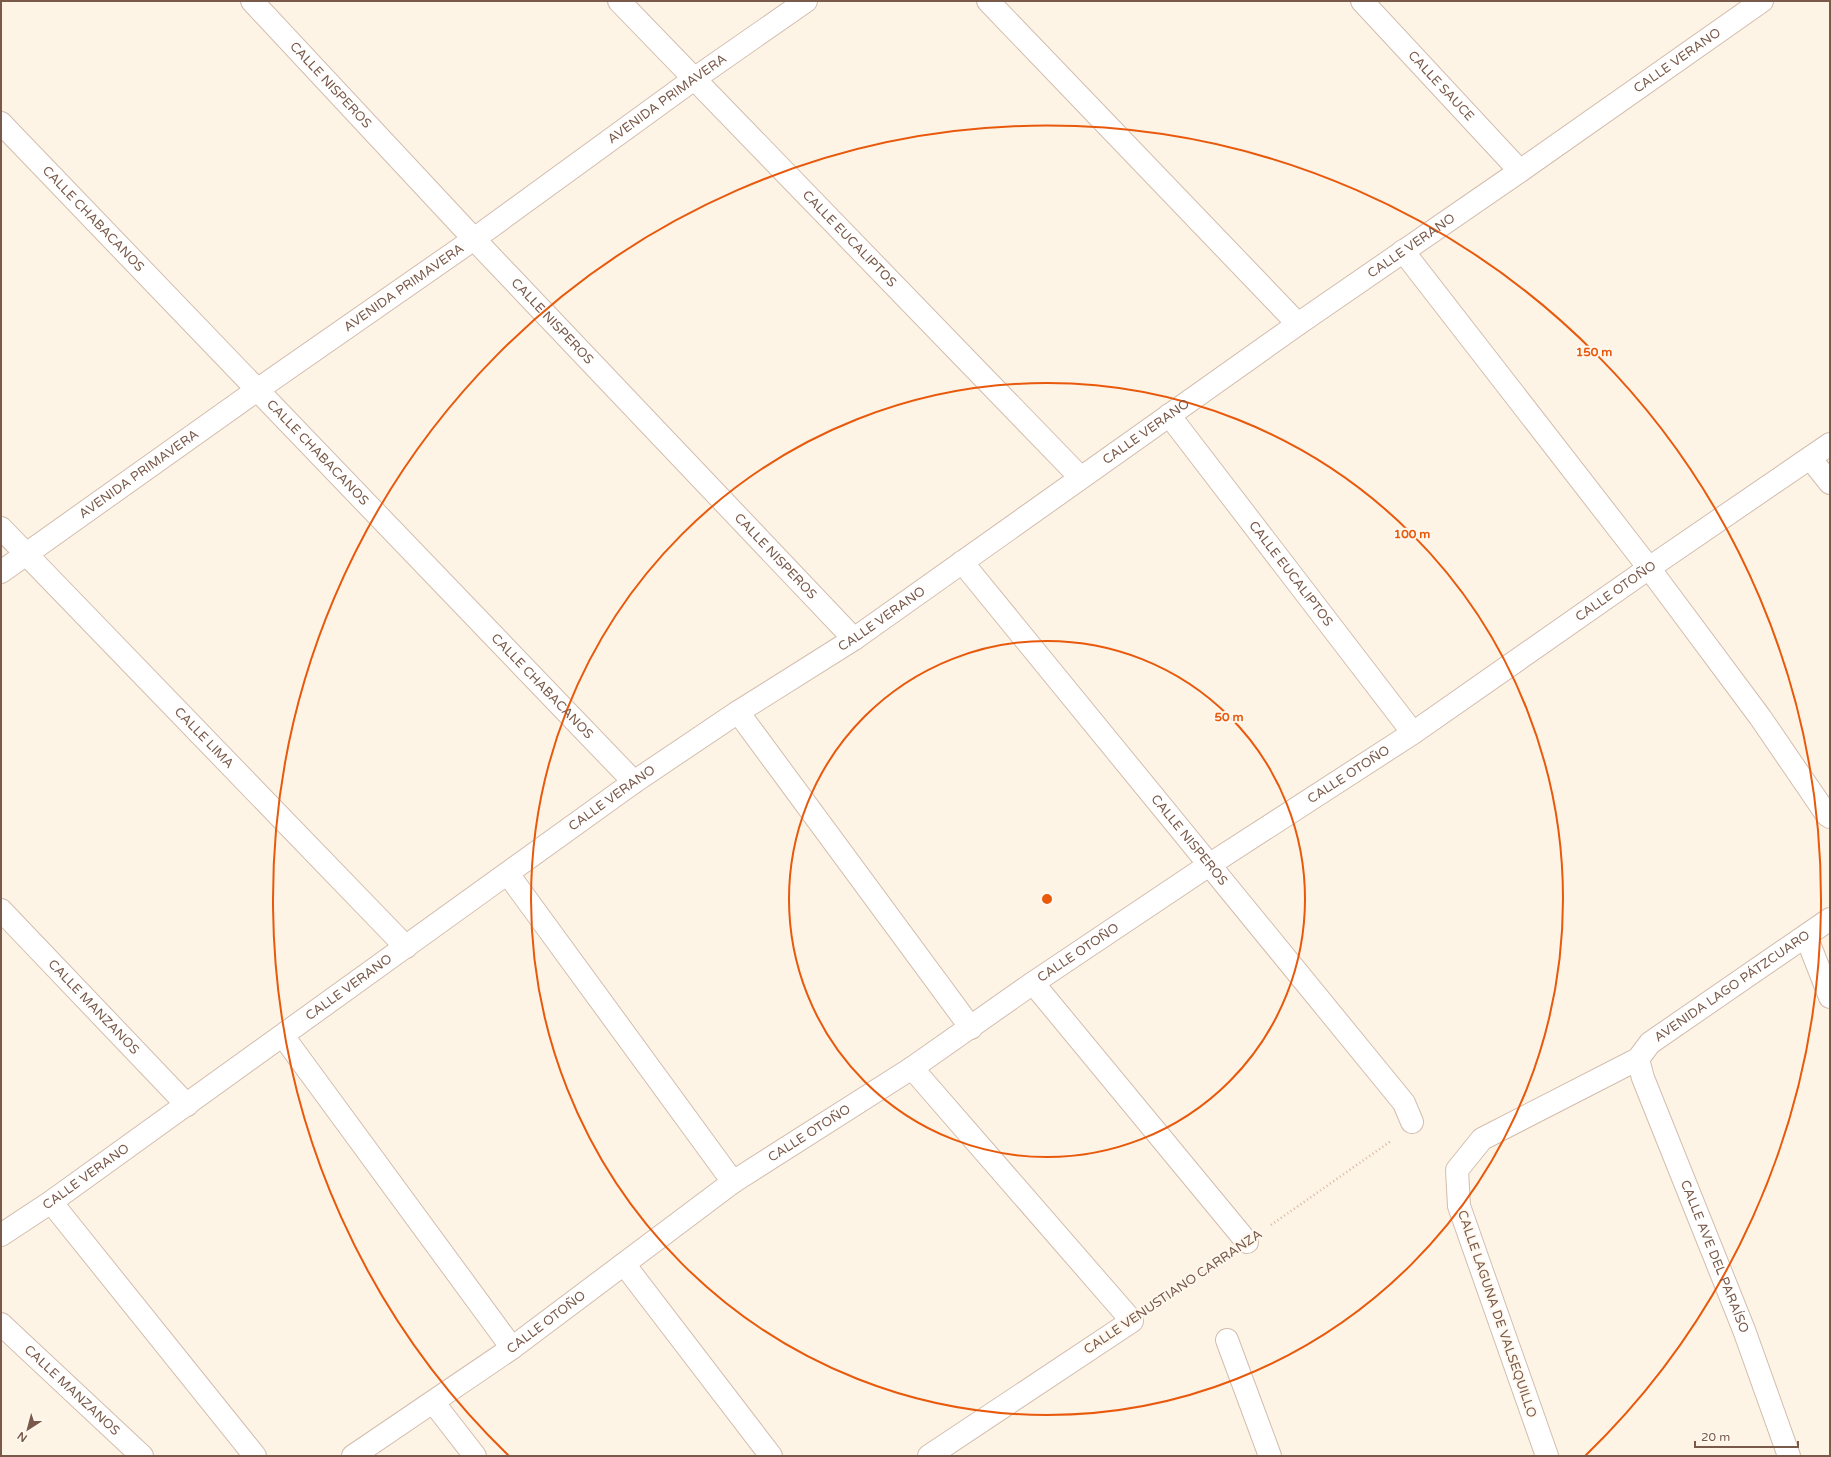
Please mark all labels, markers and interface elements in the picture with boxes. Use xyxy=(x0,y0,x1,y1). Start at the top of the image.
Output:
street label: CALLE VERANO xyxy=(1631,24,1724,97)
street label: CALLE NISPEROS xyxy=(286,38,375,132)
street label: CALLE SAUCE xyxy=(1404,48,1478,124)
street label: AVENIDA PRIMAVERA xyxy=(604,51,730,147)
street label: CALLE CHABACANOS xyxy=(39,163,148,275)
street label: CALLE EUCALIPTOS xyxy=(799,187,900,290)
street label: CALLE VERANO xyxy=(1365,210,1458,282)
street label: AVENIDA PRIMAVERA xyxy=(341,240,467,335)
street label: CALLE NISPEROS xyxy=(508,275,597,368)
text: 150 m xyxy=(1576,345,1612,359)
street label: CALLE CHABACANOS xyxy=(263,396,372,509)
street label: CALLE VERANO xyxy=(1100,396,1193,468)
street label: AVENIDA PRIMAVERA xyxy=(76,426,202,522)
street label: CALLE NISPEROS xyxy=(731,510,820,603)
street label: CALLE EUCALIPTOS xyxy=(1245,518,1336,630)
text: 100 m xyxy=(1394,527,1430,541)
street label: CALLE OTOÑO xyxy=(1572,558,1659,625)
street label: CALLE VERANO xyxy=(835,583,928,655)
street label: CALLE CHABACANOS xyxy=(488,630,596,742)
street label: CALLE LIMA xyxy=(171,704,237,772)
text: 50 m xyxy=(1214,710,1244,724)
street label: CALLE OTOÑO xyxy=(1305,742,1393,807)
street label: CALLE VERANO xyxy=(565,762,658,835)
street label: CALLE NISPEROS xyxy=(1147,791,1231,889)
centre of rings xyxy=(1040,892,1054,906)
street label: CALLE OTOÑO xyxy=(1034,920,1122,986)
street label: AVENIDA LAGO PÁTZCUARO xyxy=(1651,927,1813,1046)
street label: CALLE VERANO xyxy=(302,951,395,1024)
street label: CALLE MANZANOS xyxy=(44,956,142,1058)
street label: CALLE OTOÑO xyxy=(765,1101,854,1166)
street label: CALLE VERANO xyxy=(40,1140,132,1213)
street label: CALLE AVE DEL PARAÍSO xyxy=(1677,1178,1752,1335)
street label: CALLE LAGUNA DE VALSEQUILLO xyxy=(1454,1208,1540,1420)
street label: CALLE VENUSTIANO CARRANZA xyxy=(1081,1226,1265,1358)
street label: CALLE OTOÑO xyxy=(504,1287,589,1357)
street label: CALLE MANZANOS xyxy=(20,1342,122,1438)
north arrow xyxy=(8,1409,48,1449)
scale bar xyxy=(1695,1423,1798,1449)
text: 20 m xyxy=(1701,1430,1730,1444)

